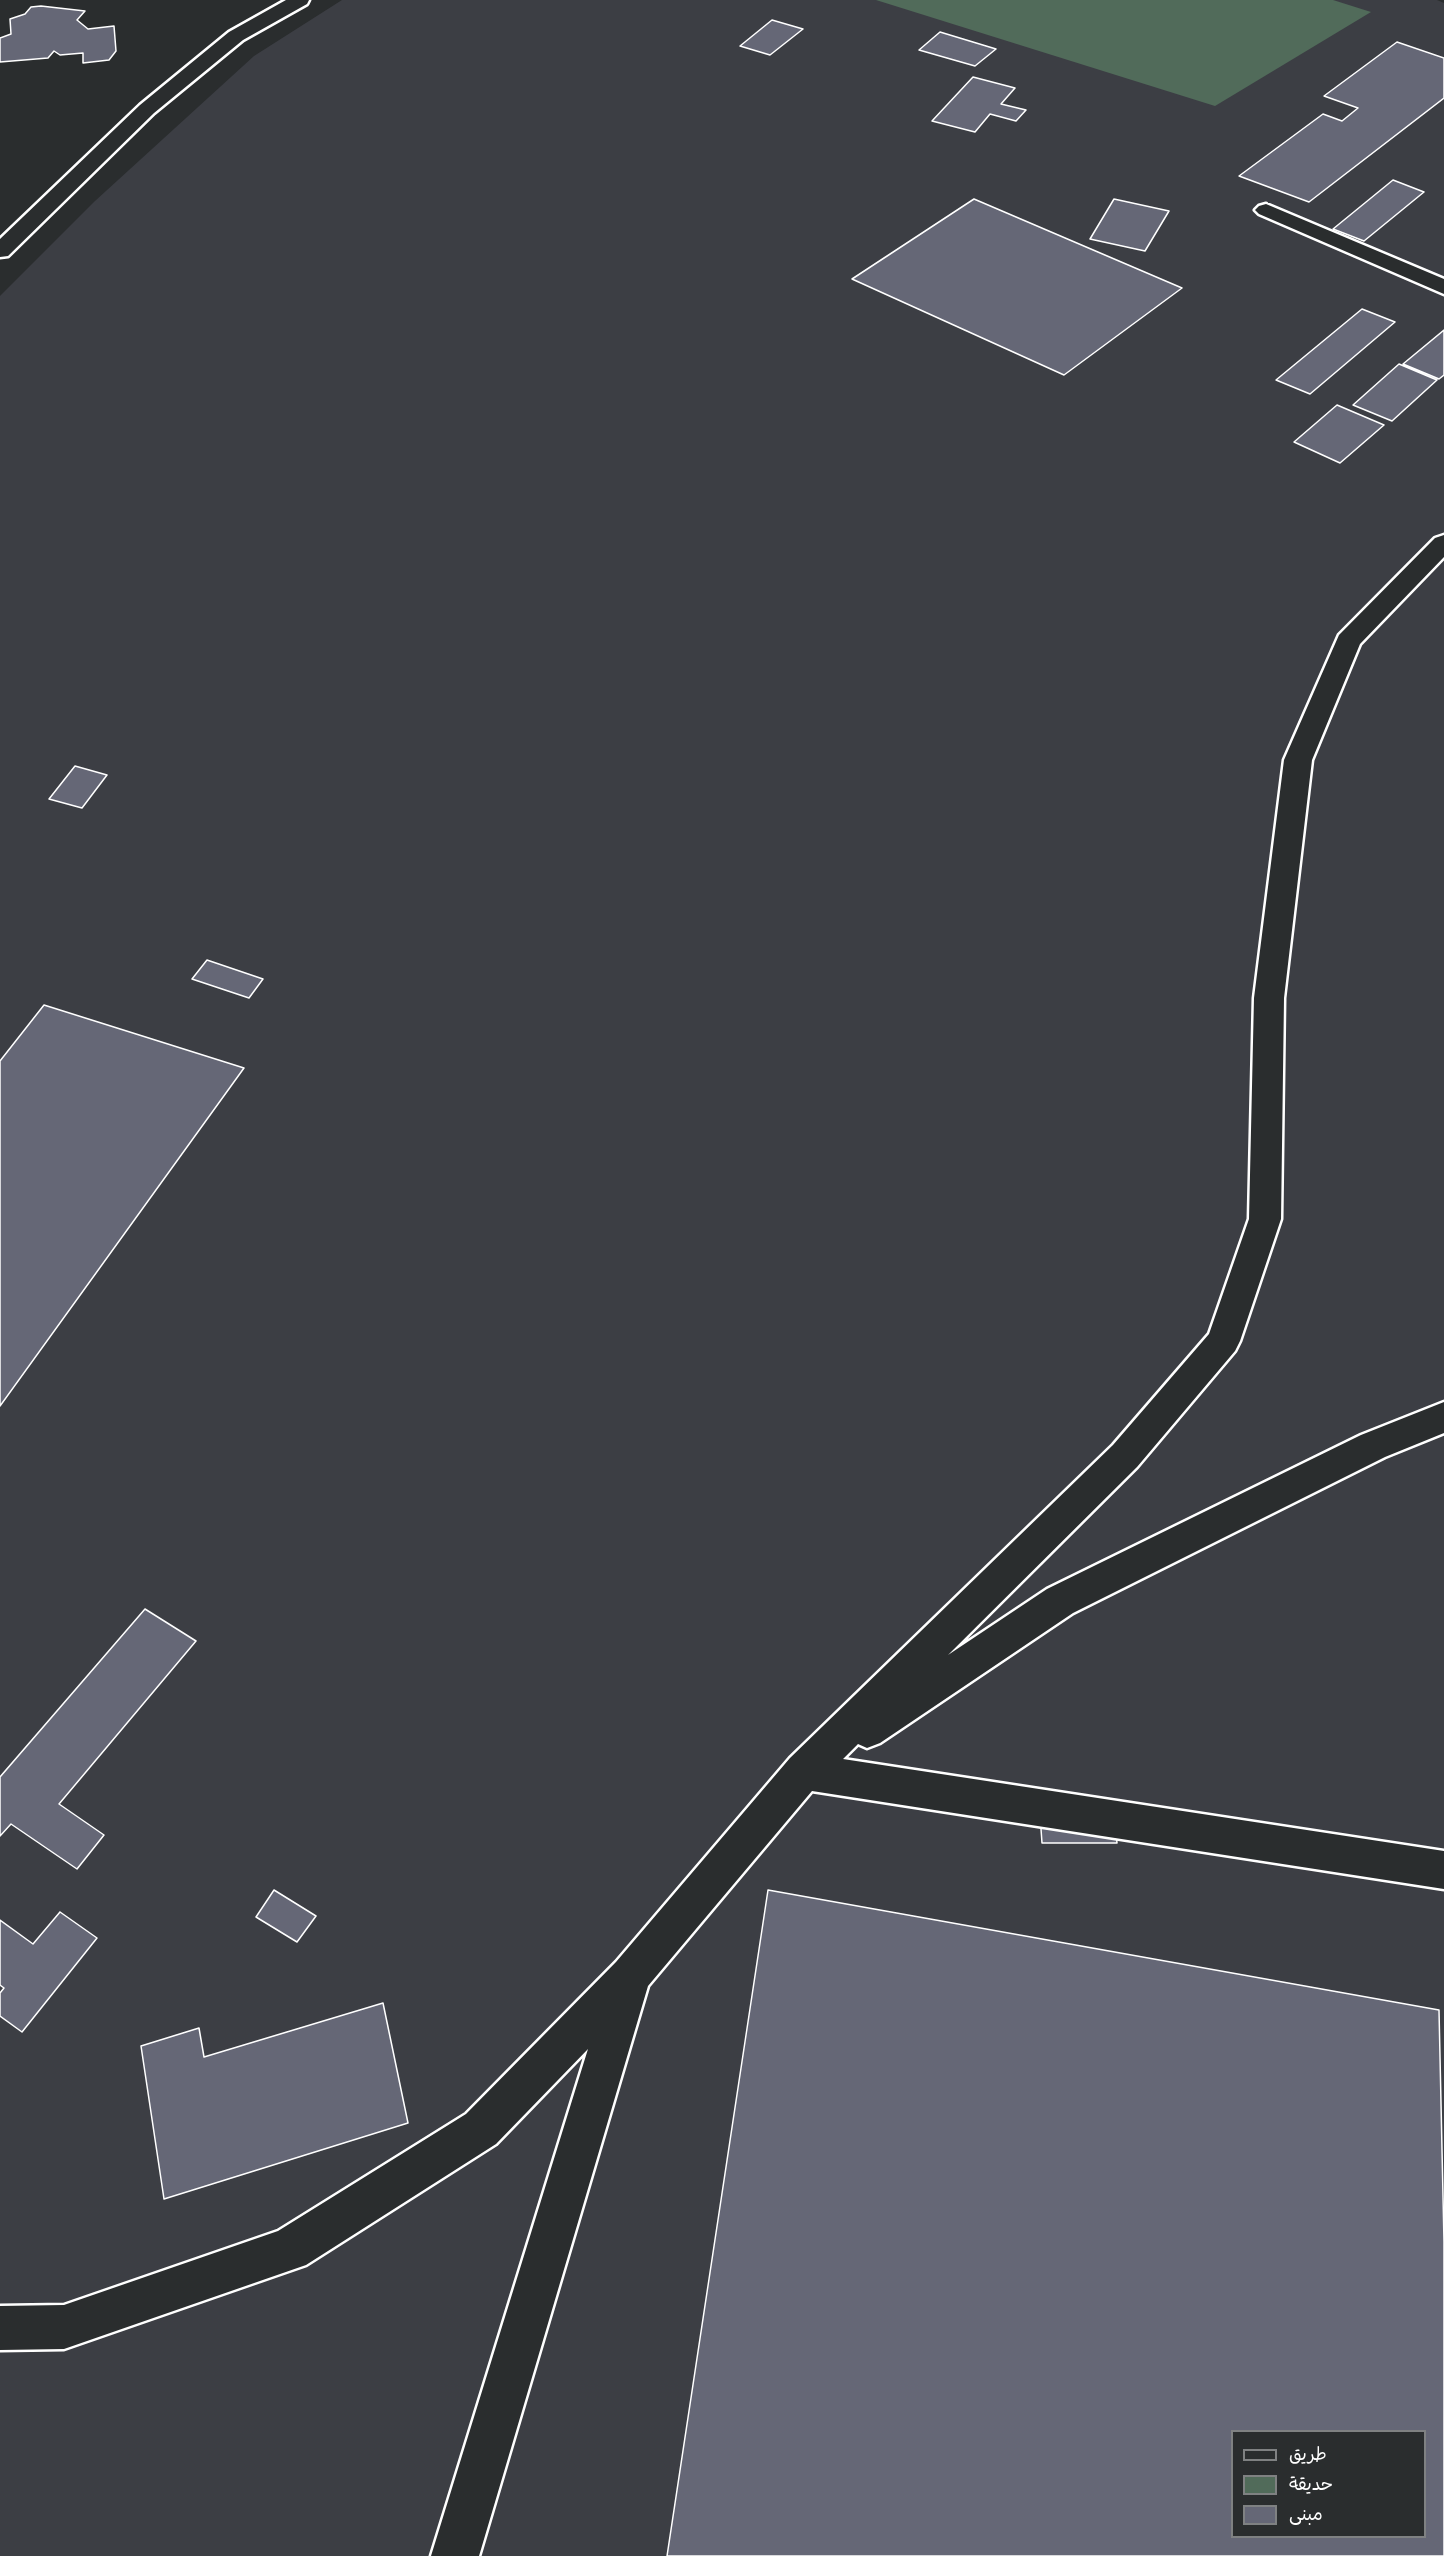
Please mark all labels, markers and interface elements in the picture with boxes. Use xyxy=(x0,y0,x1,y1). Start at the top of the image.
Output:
legend xyxy=(1231,2430,1426,2538)
text: طريق xyxy=(1289,2444,1327,2469)
text: حديقة xyxy=(1289,2474,1333,2499)
text: مبنى xyxy=(1289,2504,1323,2529)

